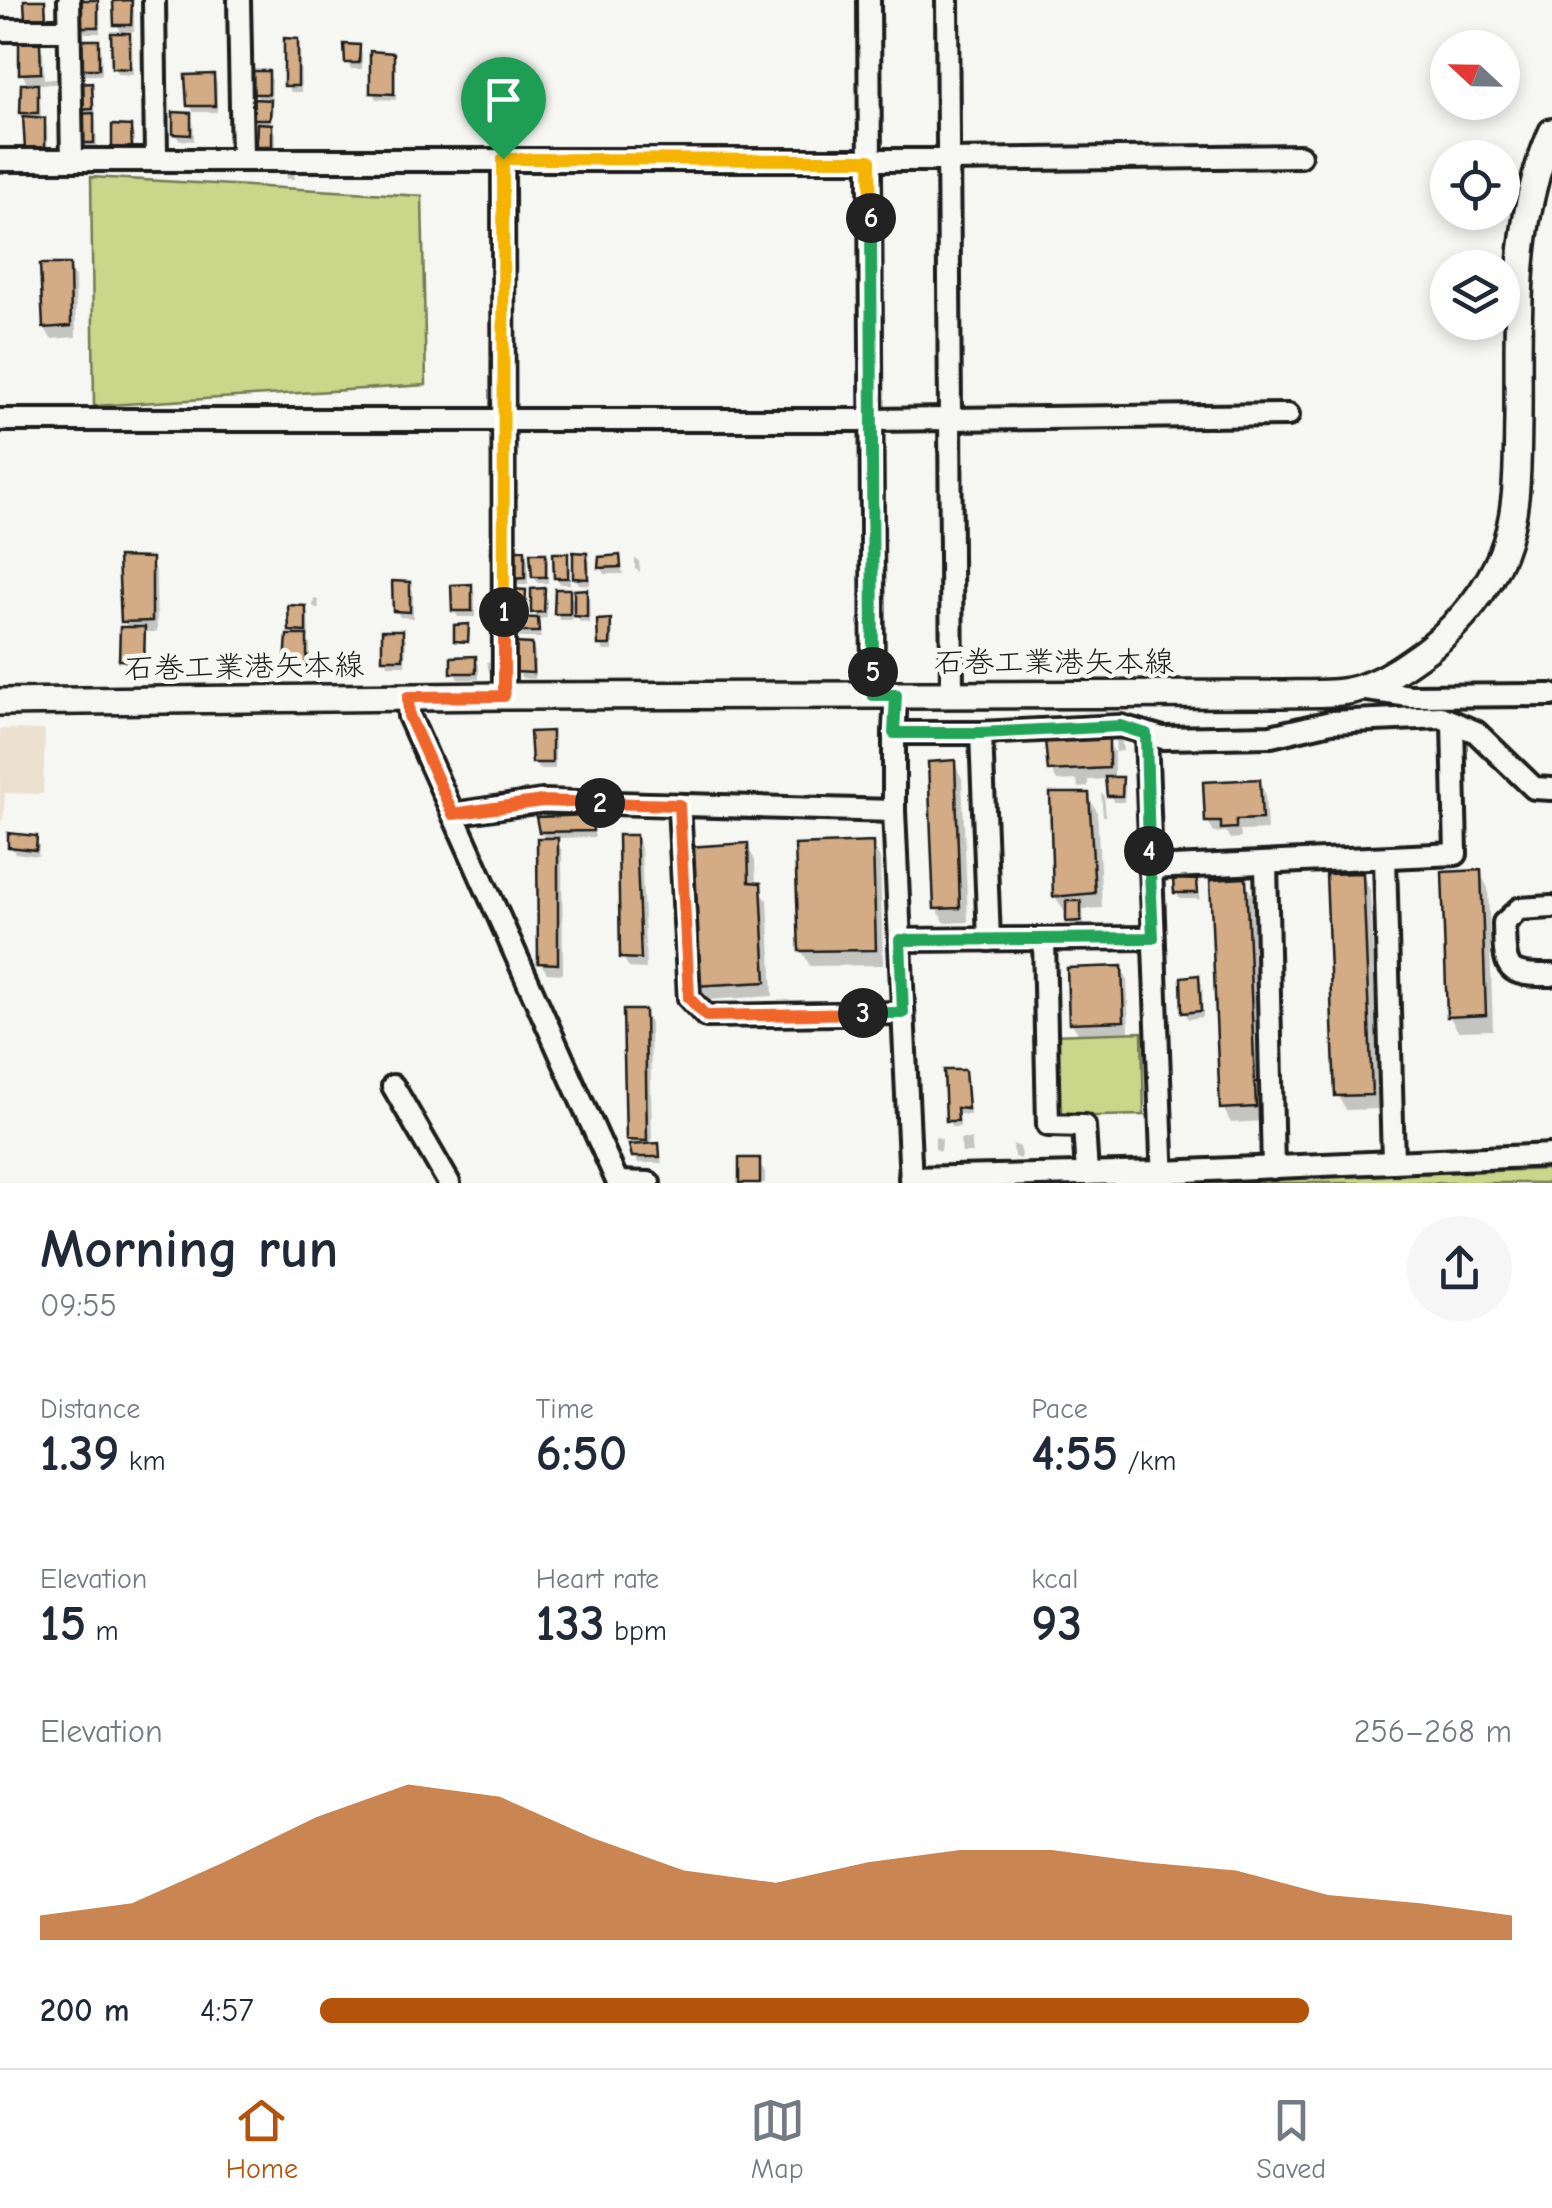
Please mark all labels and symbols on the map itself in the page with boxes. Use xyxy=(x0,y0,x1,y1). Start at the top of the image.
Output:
north arrow xyxy=(1430,30,1520,120)
pin xyxy=(461,57,546,160)
pin: 6 xyxy=(846,193,896,243)
pin: 1 xyxy=(479,587,529,637)
street label: 石巻工業港矢本線 xyxy=(934,645,1174,680)
street label: 石巻工業港矢本線 xyxy=(124,647,364,687)
pin: 5 xyxy=(848,647,898,697)
pin: 2 xyxy=(575,778,625,828)
pin: 4 xyxy=(1124,826,1174,876)
pin: 3 xyxy=(838,988,888,1038)

